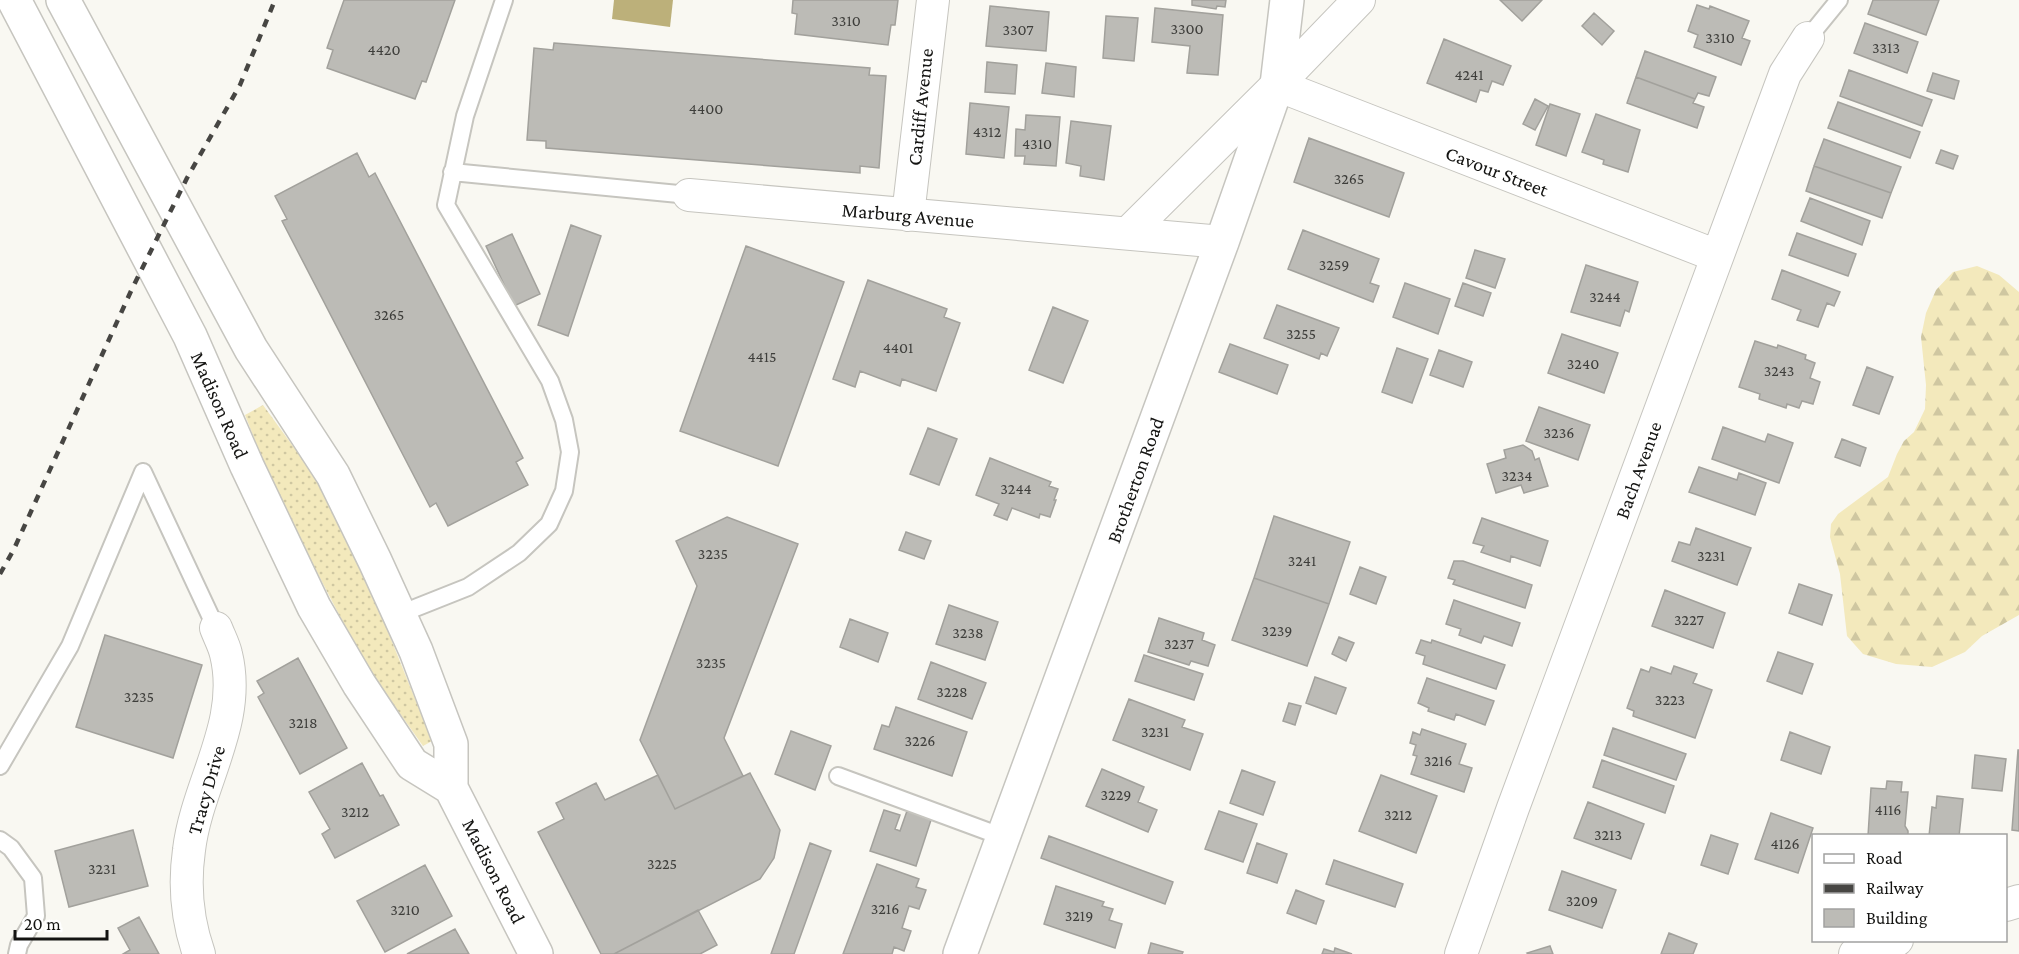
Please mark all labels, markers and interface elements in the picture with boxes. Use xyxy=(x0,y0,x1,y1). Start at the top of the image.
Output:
house number: 3310 xyxy=(831,12,861,29)
house number: 3300 xyxy=(1170,20,1204,37)
house number: 3307 xyxy=(1002,21,1034,38)
house number: 3310 xyxy=(1705,29,1735,46)
house number: 3313 xyxy=(1872,39,1900,56)
house number: 4420 xyxy=(368,41,400,58)
street label: Cardiff Avenue xyxy=(903,47,937,167)
house number: 4241 xyxy=(1454,66,1484,83)
house number: 4400 xyxy=(689,100,723,117)
house number: 4312 xyxy=(973,123,1002,140)
house number: 4310 xyxy=(1022,135,1052,152)
street label: Cavour Street xyxy=(1443,141,1552,201)
house number: 3265 xyxy=(1334,170,1364,187)
street label: Marburg Avenue xyxy=(841,198,975,233)
house number: 3259 xyxy=(1319,256,1349,273)
house number: 3244 xyxy=(1589,288,1621,305)
house number: 3265 xyxy=(374,306,404,323)
house number: 3255 xyxy=(1286,325,1316,342)
house number: 4401 xyxy=(883,339,913,356)
street label: Madison Road xyxy=(187,348,254,462)
house number: 4415 xyxy=(747,348,777,365)
house number: 3240 xyxy=(1567,355,1599,372)
house number: 3243 xyxy=(1764,362,1794,379)
street label: Brotherton Road xyxy=(1102,414,1168,546)
street label: Bach Avenue xyxy=(1610,418,1666,522)
house number: 3236 xyxy=(1544,424,1574,441)
house number: 3234 xyxy=(1502,467,1532,484)
house number: 3244 xyxy=(1000,480,1032,497)
house number: 3235 xyxy=(698,545,728,562)
house number: 3231 xyxy=(1697,547,1725,564)
house number: 3241 xyxy=(1288,552,1316,569)
house number: 3227 xyxy=(1674,611,1705,628)
house number: 3239 xyxy=(1262,622,1292,639)
house number: 3238 xyxy=(952,624,984,641)
house number: 3237 xyxy=(1164,635,1195,652)
house number: 3235 xyxy=(696,654,726,671)
house number: 3228 xyxy=(936,683,968,700)
house number: 3235 xyxy=(124,688,154,705)
house number: 3223 xyxy=(1655,691,1685,708)
house number: 3218 xyxy=(288,714,318,731)
house number: 3231 xyxy=(1141,723,1169,740)
house number: 3226 xyxy=(905,732,935,749)
street label: Tracy Drive xyxy=(183,743,230,837)
house number: 3216 xyxy=(1424,752,1452,769)
house number: 3229 xyxy=(1101,786,1131,803)
house number: 4116 xyxy=(1875,801,1901,818)
house number: 3212 xyxy=(341,803,369,820)
house number: 3212 xyxy=(1384,806,1412,823)
street label: Madison Road xyxy=(458,815,530,927)
house number: 3213 xyxy=(1594,826,1622,843)
legend xyxy=(1812,834,2007,942)
house number: 4126 xyxy=(1770,835,1800,852)
text: Road xyxy=(1866,848,1903,868)
house number: 3225 xyxy=(647,855,677,872)
house number: 3231 xyxy=(88,860,116,877)
text: Railway xyxy=(1866,878,1924,898)
house number: 3209 xyxy=(1566,892,1598,909)
house number: 3216 xyxy=(871,900,899,917)
house number: 3210 xyxy=(390,901,420,918)
scale bar xyxy=(15,903,106,941)
house number: 3219 xyxy=(1065,907,1093,924)
text: Building xyxy=(1866,908,1928,928)
text: 20 m xyxy=(24,914,61,934)

